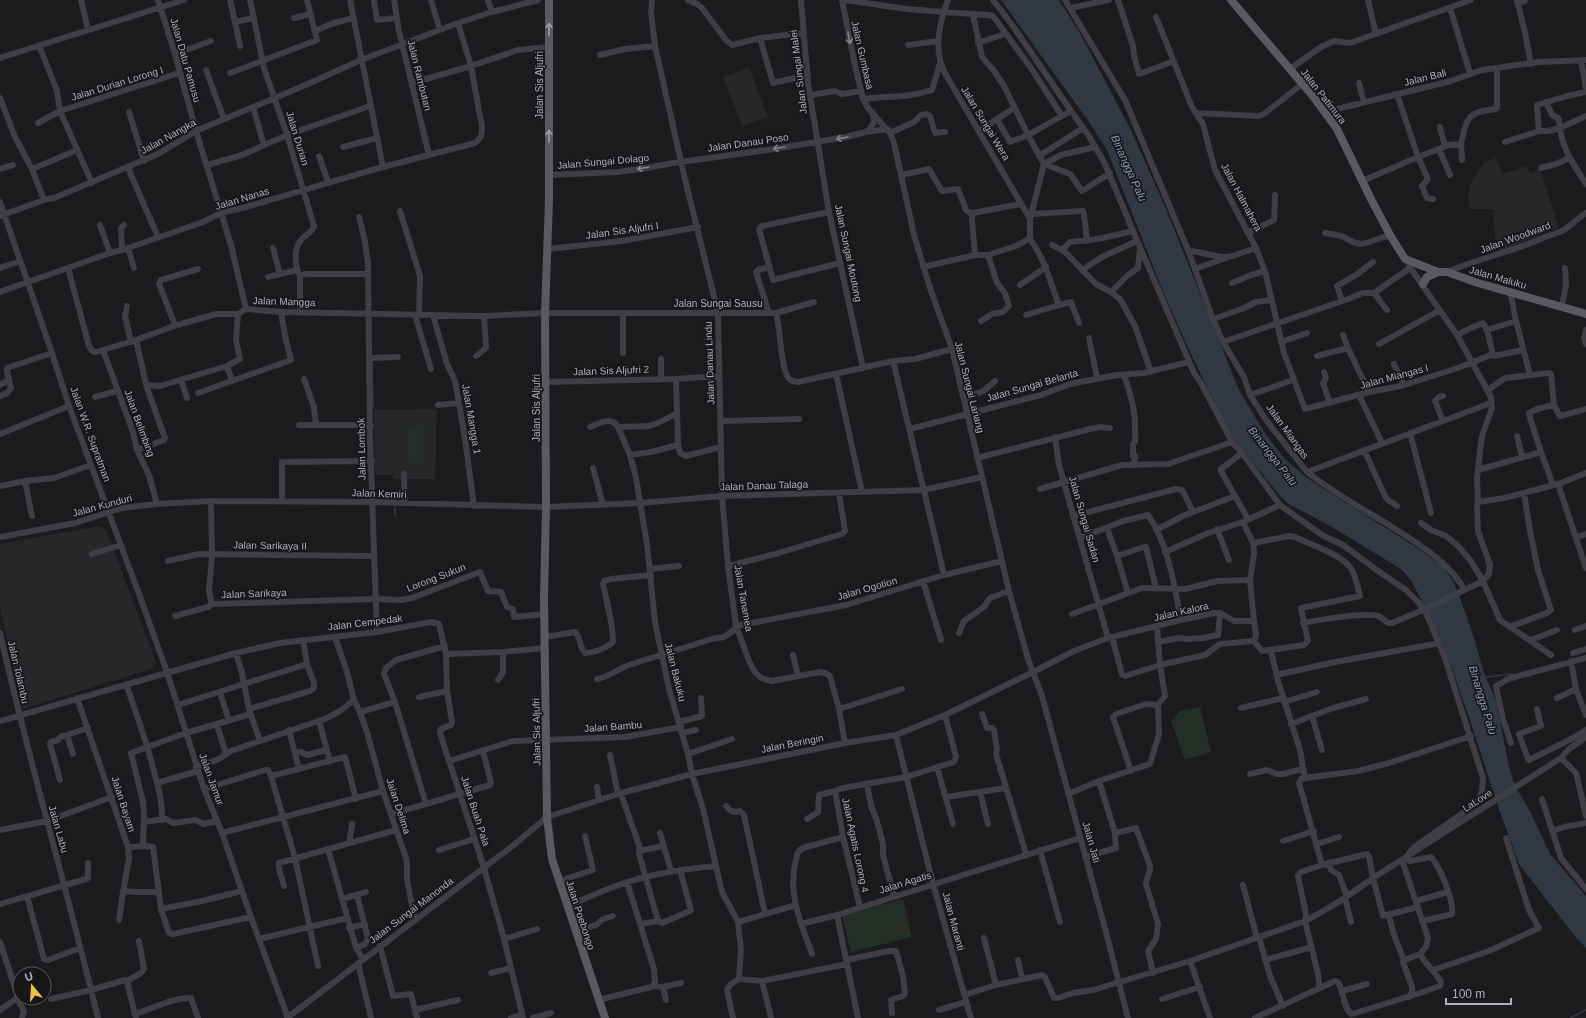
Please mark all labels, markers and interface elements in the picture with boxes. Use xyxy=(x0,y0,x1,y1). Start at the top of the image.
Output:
street label: Jalan Datu Pamusu xyxy=(168,17,203,104)
street label: Jalan Gumbasa xyxy=(849,20,876,91)
one-way arrow xyxy=(545,23,553,36)
street label: Jalan Sungai Malei xyxy=(788,29,809,115)
one-way arrow xyxy=(845,31,853,44)
street label: Jalan Rambutan xyxy=(405,38,434,112)
street label: Jalan Sis Aljufri xyxy=(534,51,545,119)
street label: Jalan Durian Lorong I xyxy=(70,64,164,103)
street label: Jalan Patimura xyxy=(1299,67,1349,126)
street label: Jalan Bali xyxy=(1403,67,1447,88)
street label: Jalan Sungai Wera xyxy=(959,84,1012,163)
street label: Jalan Durian xyxy=(284,110,311,167)
street label: Jalan Nangka xyxy=(139,117,198,156)
one-way arrow xyxy=(545,130,553,143)
street label: Jalan Danau Poso xyxy=(707,131,790,154)
water label: Binangga Palu xyxy=(1109,133,1149,203)
one-way arrow xyxy=(836,134,849,142)
one-way arrow xyxy=(773,144,786,152)
street label: Jalan Sungai Dolago xyxy=(557,152,650,171)
street label: Jalan Halmahera xyxy=(1219,161,1264,234)
one-way arrow xyxy=(637,164,650,172)
street label: Jalan Nanas xyxy=(214,185,270,212)
street label: Jalan Sungai Moutong xyxy=(833,203,864,303)
street label: Jalan Sis Aljufri I xyxy=(585,220,659,241)
street label: Jalan Woodward xyxy=(1478,220,1552,255)
street label: Jalan Maluku xyxy=(1468,264,1528,291)
street label: Jalan Mangga xyxy=(252,295,316,308)
street label: Jalan Sungai Sausu xyxy=(674,298,762,309)
street label: Jalan Danau Lindu xyxy=(703,321,716,405)
street label: Jalan Sungai Lariang xyxy=(953,340,986,434)
street label: Jalan Miangas I xyxy=(1359,362,1429,391)
street label: Jalan Sis Aljufri 2 xyxy=(573,364,650,377)
street label: Jalan Sungai Belanta xyxy=(985,367,1079,404)
street label: Jalan Sis Aljufri xyxy=(531,374,542,442)
street label: Jalan Mangga 1 xyxy=(460,383,483,456)
street label: Jalan W.R. Supratman xyxy=(68,385,113,483)
street label: Jalan Belimbing xyxy=(122,388,157,458)
street label: Jalan Miangas xyxy=(1264,402,1311,461)
street label: Jalan Lombok xyxy=(355,417,368,480)
water label: Binangga Palu xyxy=(1246,424,1300,488)
street label: Jalan Sungai Sadan xyxy=(1067,475,1102,564)
street label: Jalan Danau Talaga xyxy=(720,478,809,493)
street label: Jalan Kemiri xyxy=(351,487,407,500)
street label: Jalan Kunduri xyxy=(71,492,133,519)
street label: Jalan Sarikaya II xyxy=(233,539,307,552)
street label: Lorong Sukun xyxy=(405,561,467,594)
street label: Jalan Tanamea xyxy=(732,564,755,633)
street label: Jalan Ogotion xyxy=(836,575,898,602)
street label: Jalan Sarikaya xyxy=(221,587,287,600)
street label: Jalan Kalora xyxy=(1153,600,1210,623)
street label: Jalan Cempedak xyxy=(327,612,404,633)
street label: Jalan Tolambu xyxy=(6,640,31,705)
street label: Jalan Bakuku xyxy=(663,642,688,703)
water label: Binangga Palu xyxy=(1467,664,1499,736)
street label: Jalan Sis Aljufri xyxy=(530,698,543,766)
street label: Jalan Bambu xyxy=(584,719,643,734)
street label: Jalan Beringin xyxy=(760,732,824,755)
street label: Jalan Jamur xyxy=(197,752,226,807)
street label: Jalan Bayam xyxy=(109,775,138,833)
street label: Jalan Buah Pala xyxy=(459,775,492,848)
street label: Jalan Delima xyxy=(384,777,413,836)
street label: LaLove xyxy=(1461,787,1494,814)
street label: Jalan Agatis Lorong 4 xyxy=(840,797,871,894)
street label: Jalan Labu xyxy=(46,804,71,854)
street label: Jalan Jati xyxy=(1080,820,1103,864)
street label: Jalan Agatis xyxy=(878,869,933,896)
street label: Jalan Sungai Manonda xyxy=(367,875,456,946)
street label: Jalan Poebongo xyxy=(564,879,597,952)
street label: Jalan Maranti xyxy=(940,891,967,952)
north arrow xyxy=(12,966,52,1006)
text: U xyxy=(23,970,35,983)
scale bar xyxy=(1446,980,1511,1006)
text: 100 m xyxy=(1452,987,1485,1001)

